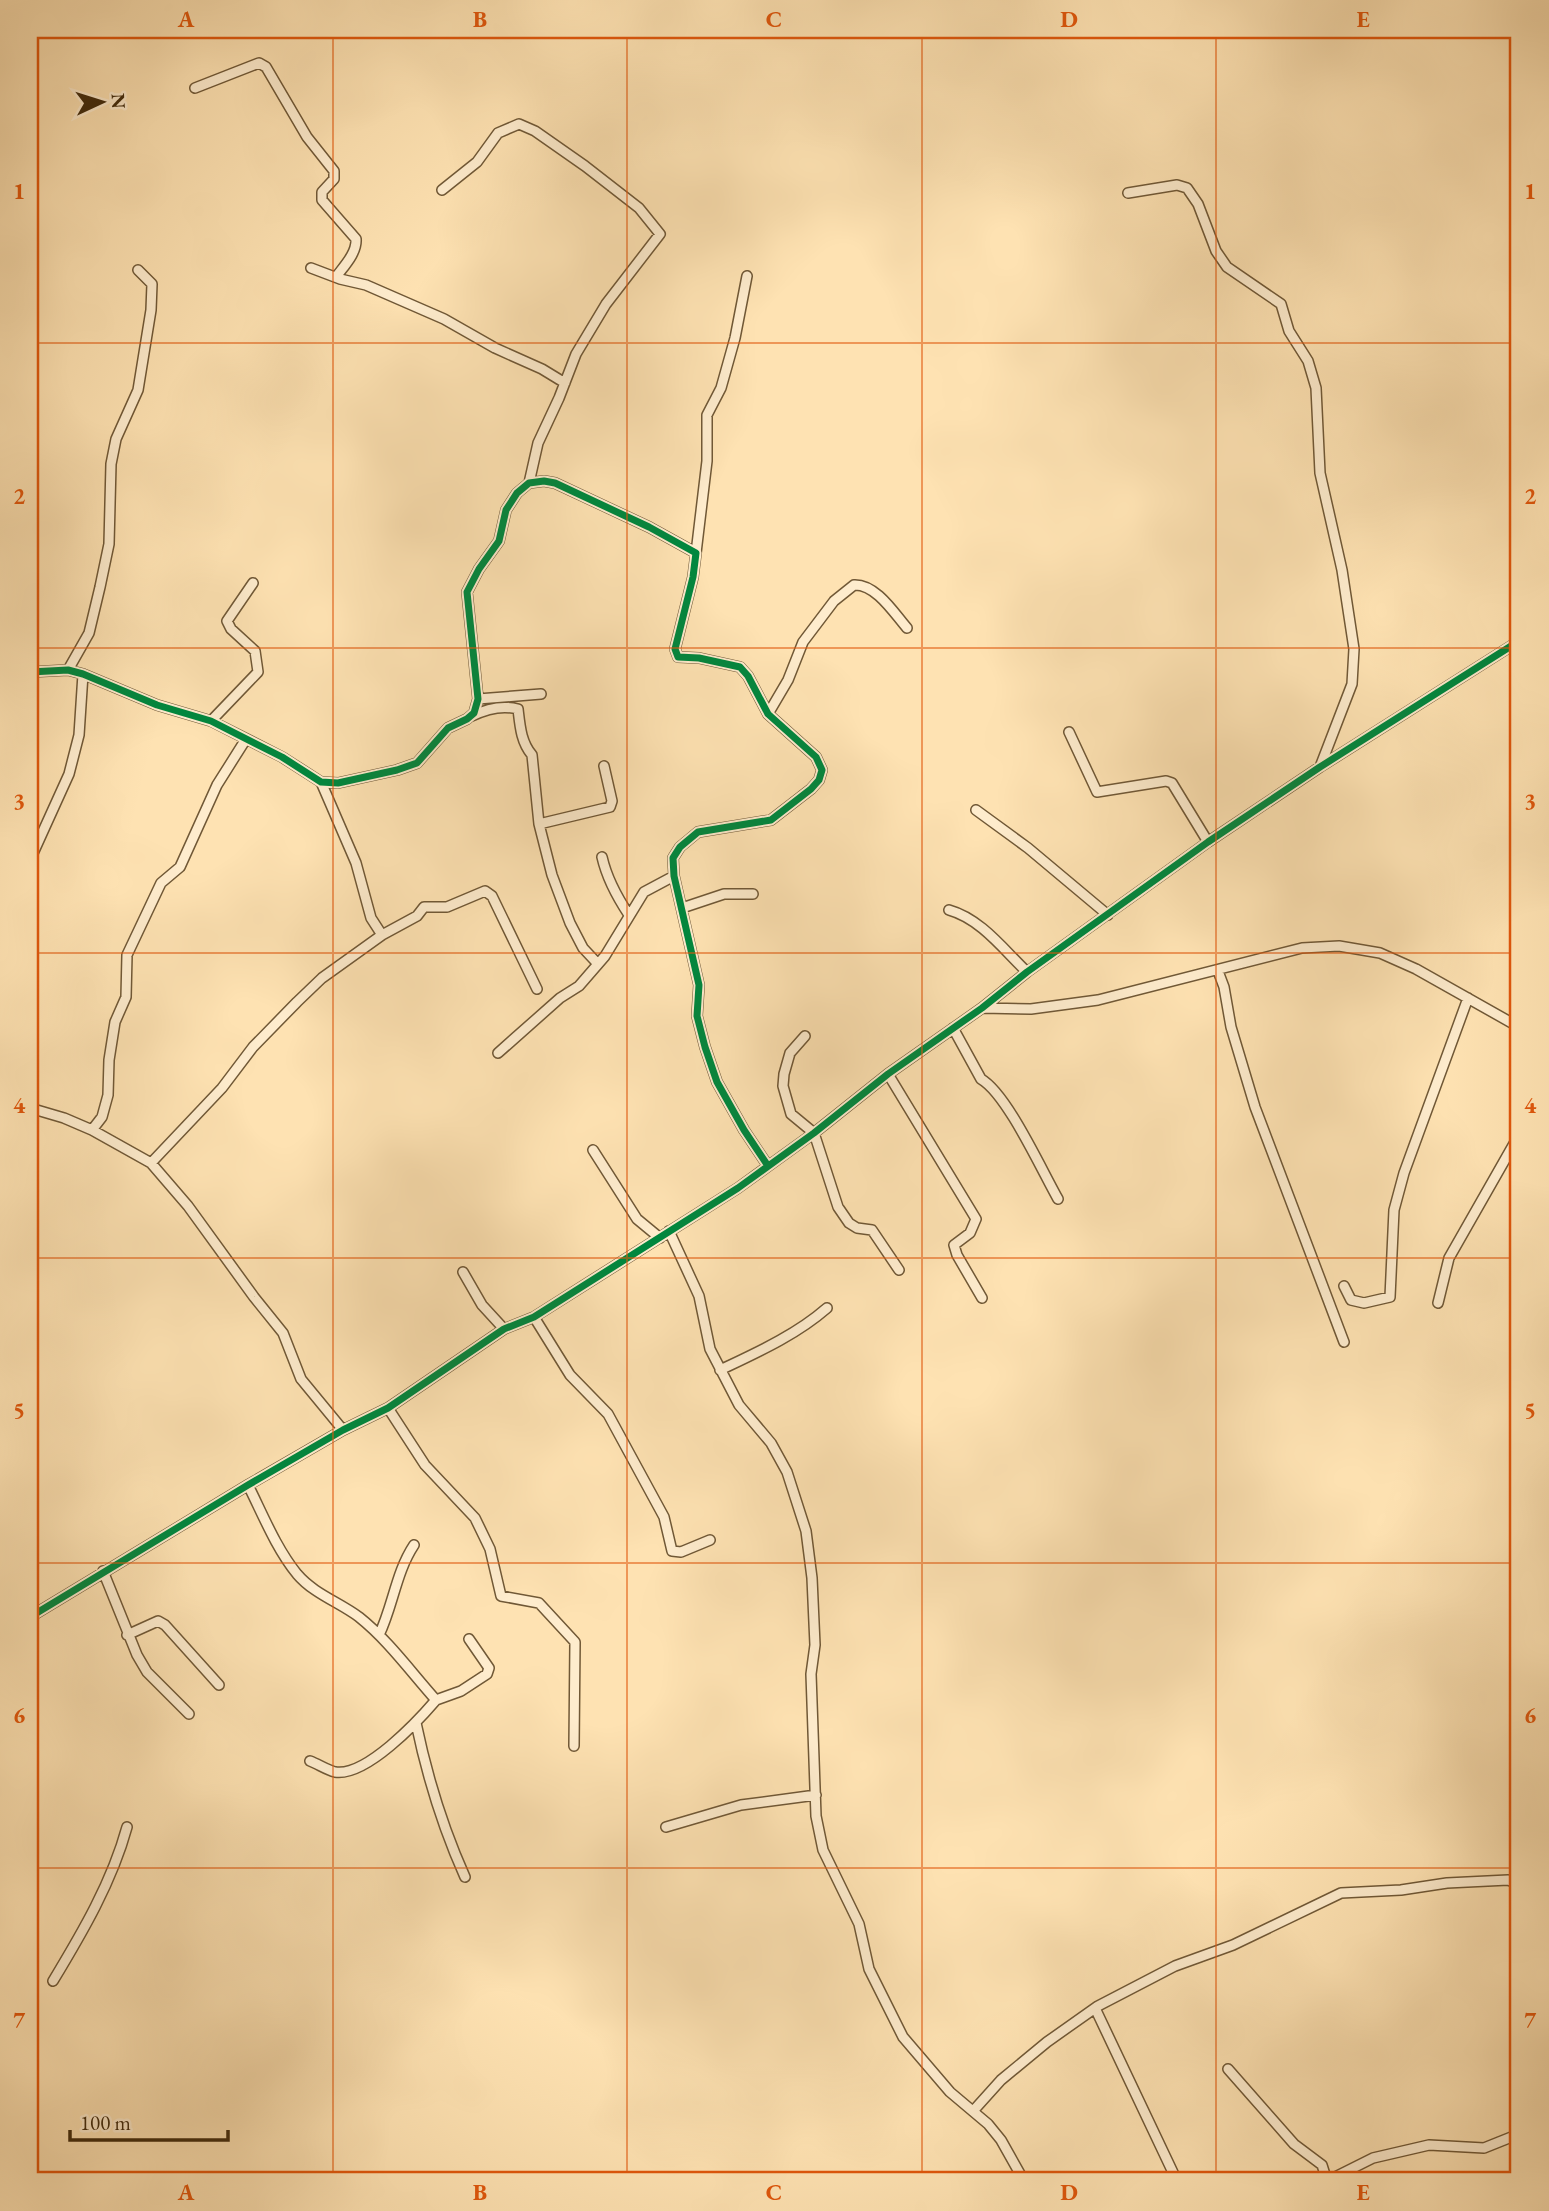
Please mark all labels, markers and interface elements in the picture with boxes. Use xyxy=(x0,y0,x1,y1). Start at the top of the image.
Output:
text: A xyxy=(177,4,195,34)
text: B xyxy=(473,4,487,34)
text: C xyxy=(766,4,782,34)
text: D xyxy=(1060,4,1078,34)
text: E xyxy=(1356,4,1370,34)
north arrow xyxy=(66,66,136,136)
text: N xyxy=(105,92,132,110)
text: 1 xyxy=(13,176,25,206)
text: 1 xyxy=(1524,176,1536,206)
text: 2 xyxy=(13,481,25,511)
text: 2 xyxy=(1524,481,1536,511)
text: 3 xyxy=(13,786,25,816)
text: 3 xyxy=(1524,786,1536,816)
text: 4 xyxy=(13,1090,26,1120)
text: 4 xyxy=(1524,1090,1537,1120)
text: 5 xyxy=(13,1395,25,1425)
text: 5 xyxy=(1524,1395,1536,1425)
text: 6 xyxy=(13,1700,25,1730)
text: 6 xyxy=(1524,1700,1536,1730)
text: 7 xyxy=(13,2005,26,2035)
text: 7 xyxy=(1524,2005,1537,2035)
scale bar xyxy=(70,2099,228,2143)
text: 100 m xyxy=(80,2109,131,2136)
text: A xyxy=(177,2177,195,2207)
text: B xyxy=(473,2177,487,2207)
text: C xyxy=(766,2177,782,2207)
text: D xyxy=(1060,2177,1078,2207)
text: E xyxy=(1356,2177,1370,2207)

